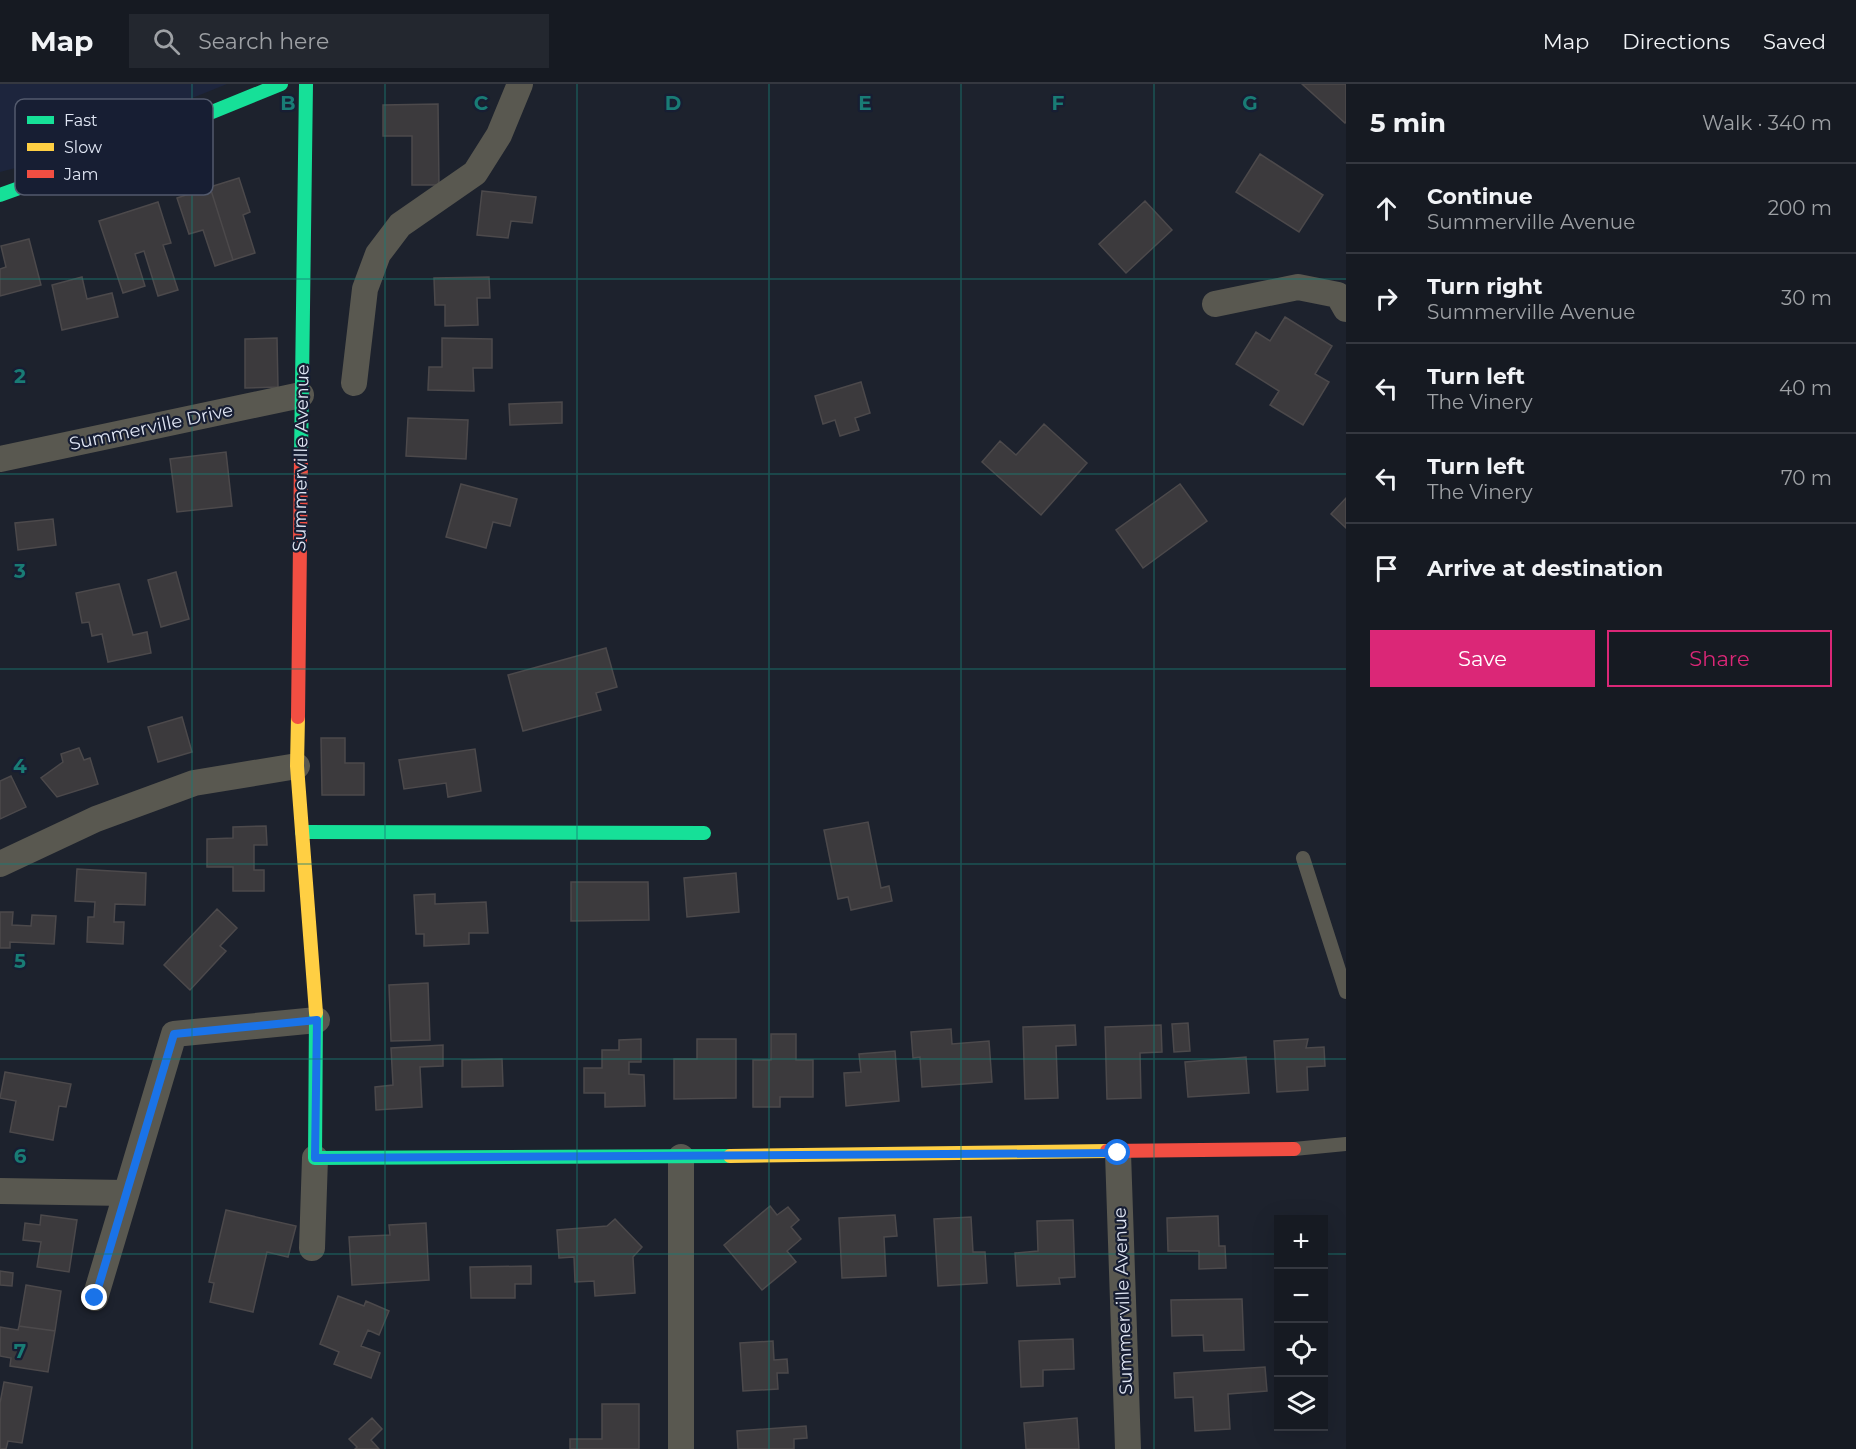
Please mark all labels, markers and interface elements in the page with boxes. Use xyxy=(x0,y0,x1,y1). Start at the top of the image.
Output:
search box xyxy=(129,14,549,68)
text: Map xyxy=(30,24,93,58)
icon: search xyxy=(150,25,183,58)
text: Search here xyxy=(198,28,329,55)
text: Map xyxy=(1543,29,1589,54)
text: Directions xyxy=(1622,29,1730,54)
text: Saved xyxy=(1763,29,1826,54)
text: B xyxy=(280,91,296,115)
text: C xyxy=(474,91,489,115)
text: D xyxy=(665,91,681,115)
text: E xyxy=(858,91,872,115)
text: F xyxy=(1052,91,1065,115)
text: G xyxy=(1242,91,1258,115)
legend xyxy=(15,99,213,195)
text: 5 min xyxy=(1370,107,1446,139)
text: Fast xyxy=(64,111,98,130)
text: Walk · 340 m xyxy=(1702,111,1832,135)
text: Slow xyxy=(64,138,102,157)
text: Jam xyxy=(63,165,98,184)
text: Continue xyxy=(1427,183,1533,210)
icon: ahead xyxy=(1370,192,1403,225)
text: 200 m xyxy=(1768,196,1832,220)
text: Summerville Avenue xyxy=(1427,210,1635,234)
text: Turn right xyxy=(1427,273,1542,300)
icon: right xyxy=(1370,282,1403,315)
text: 30 m xyxy=(1781,286,1832,310)
text: Summerville Avenue xyxy=(1427,300,1635,324)
text: Turn left xyxy=(1427,363,1525,390)
text: 2 xyxy=(14,364,26,388)
street label: Summerville Avenue xyxy=(288,364,314,552)
icon: left xyxy=(1370,372,1403,405)
text: 40 m xyxy=(1779,376,1832,400)
text: The Vinery xyxy=(1427,390,1533,414)
street label: Summerville Drive xyxy=(67,399,235,455)
text: Turn left xyxy=(1427,453,1525,480)
icon: left xyxy=(1370,462,1403,495)
text: 70 m xyxy=(1781,466,1832,490)
text: The Vinery xyxy=(1427,480,1533,504)
icon: arrive xyxy=(1370,552,1403,585)
text: Arrive at destination xyxy=(1427,555,1663,582)
text: 3 xyxy=(13,559,26,583)
button: Save xyxy=(1370,630,1595,687)
button: Share xyxy=(1607,630,1832,687)
text: 4 xyxy=(13,754,27,778)
text: 5 xyxy=(14,949,26,973)
route start xyxy=(1104,1139,1130,1165)
text: 6 xyxy=(14,1144,27,1168)
street label: Summerville Avenue xyxy=(1109,1207,1137,1395)
map controls xyxy=(1274,1215,1328,1431)
button: + xyxy=(1274,1215,1328,1269)
button: − xyxy=(1274,1269,1328,1323)
route end xyxy=(81,1284,107,1310)
button: locate xyxy=(1274,1323,1328,1377)
text: 7 xyxy=(14,1339,26,1363)
button: layers xyxy=(1274,1377,1328,1431)

